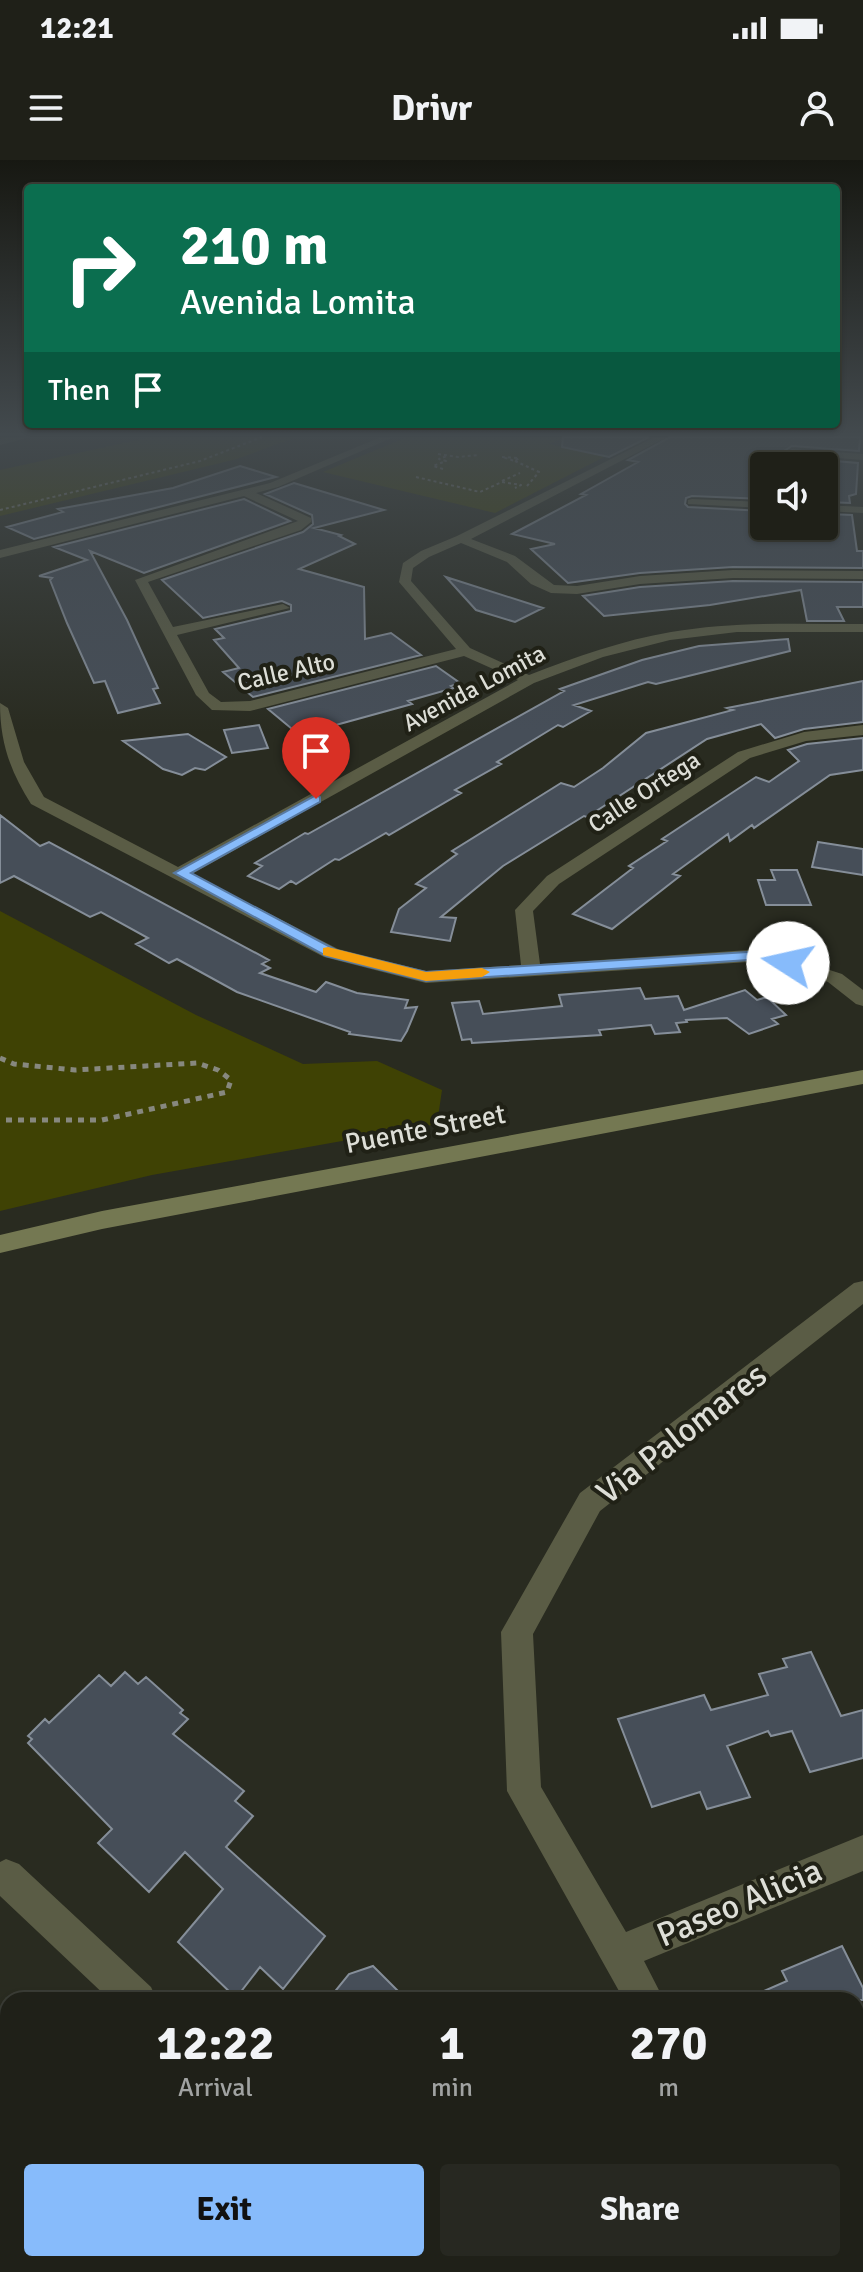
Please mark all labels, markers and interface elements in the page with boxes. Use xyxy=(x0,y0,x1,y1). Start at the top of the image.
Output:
text: 12:21 xyxy=(40,10,114,47)
icon: menu xyxy=(24,86,68,130)
text: Drivr xyxy=(391,86,472,131)
icon: person xyxy=(795,86,839,130)
text: 210 m xyxy=(180,211,328,280)
icon: right xyxy=(48,216,152,320)
text: Avenida Lomita xyxy=(180,280,416,325)
icon: arrive xyxy=(126,368,170,412)
text: Then xyxy=(48,372,110,409)
map controls xyxy=(750,452,838,540)
button: sound xyxy=(750,452,838,540)
street label: Avenida Lomita xyxy=(398,638,550,738)
street label: Calle Alto xyxy=(234,646,338,698)
pin xyxy=(282,717,350,799)
icon: arrive xyxy=(294,729,338,773)
street label: Calle Ortega xyxy=(582,745,706,839)
position arrow xyxy=(746,921,830,1005)
street label: Puente Street xyxy=(342,1097,508,1161)
street label: Via Palomares xyxy=(588,1354,775,1513)
street label: Paseo Alicia xyxy=(651,1849,828,1956)
text: 12:22 xyxy=(157,2014,274,2073)
text: 1 xyxy=(439,2014,465,2073)
text: 270 xyxy=(630,2014,707,2073)
text: Arrival xyxy=(178,2072,253,2104)
text: min xyxy=(431,2072,473,2104)
text: m xyxy=(658,2072,679,2104)
button: Exit xyxy=(24,2164,424,2256)
button: Share xyxy=(440,2164,840,2256)

